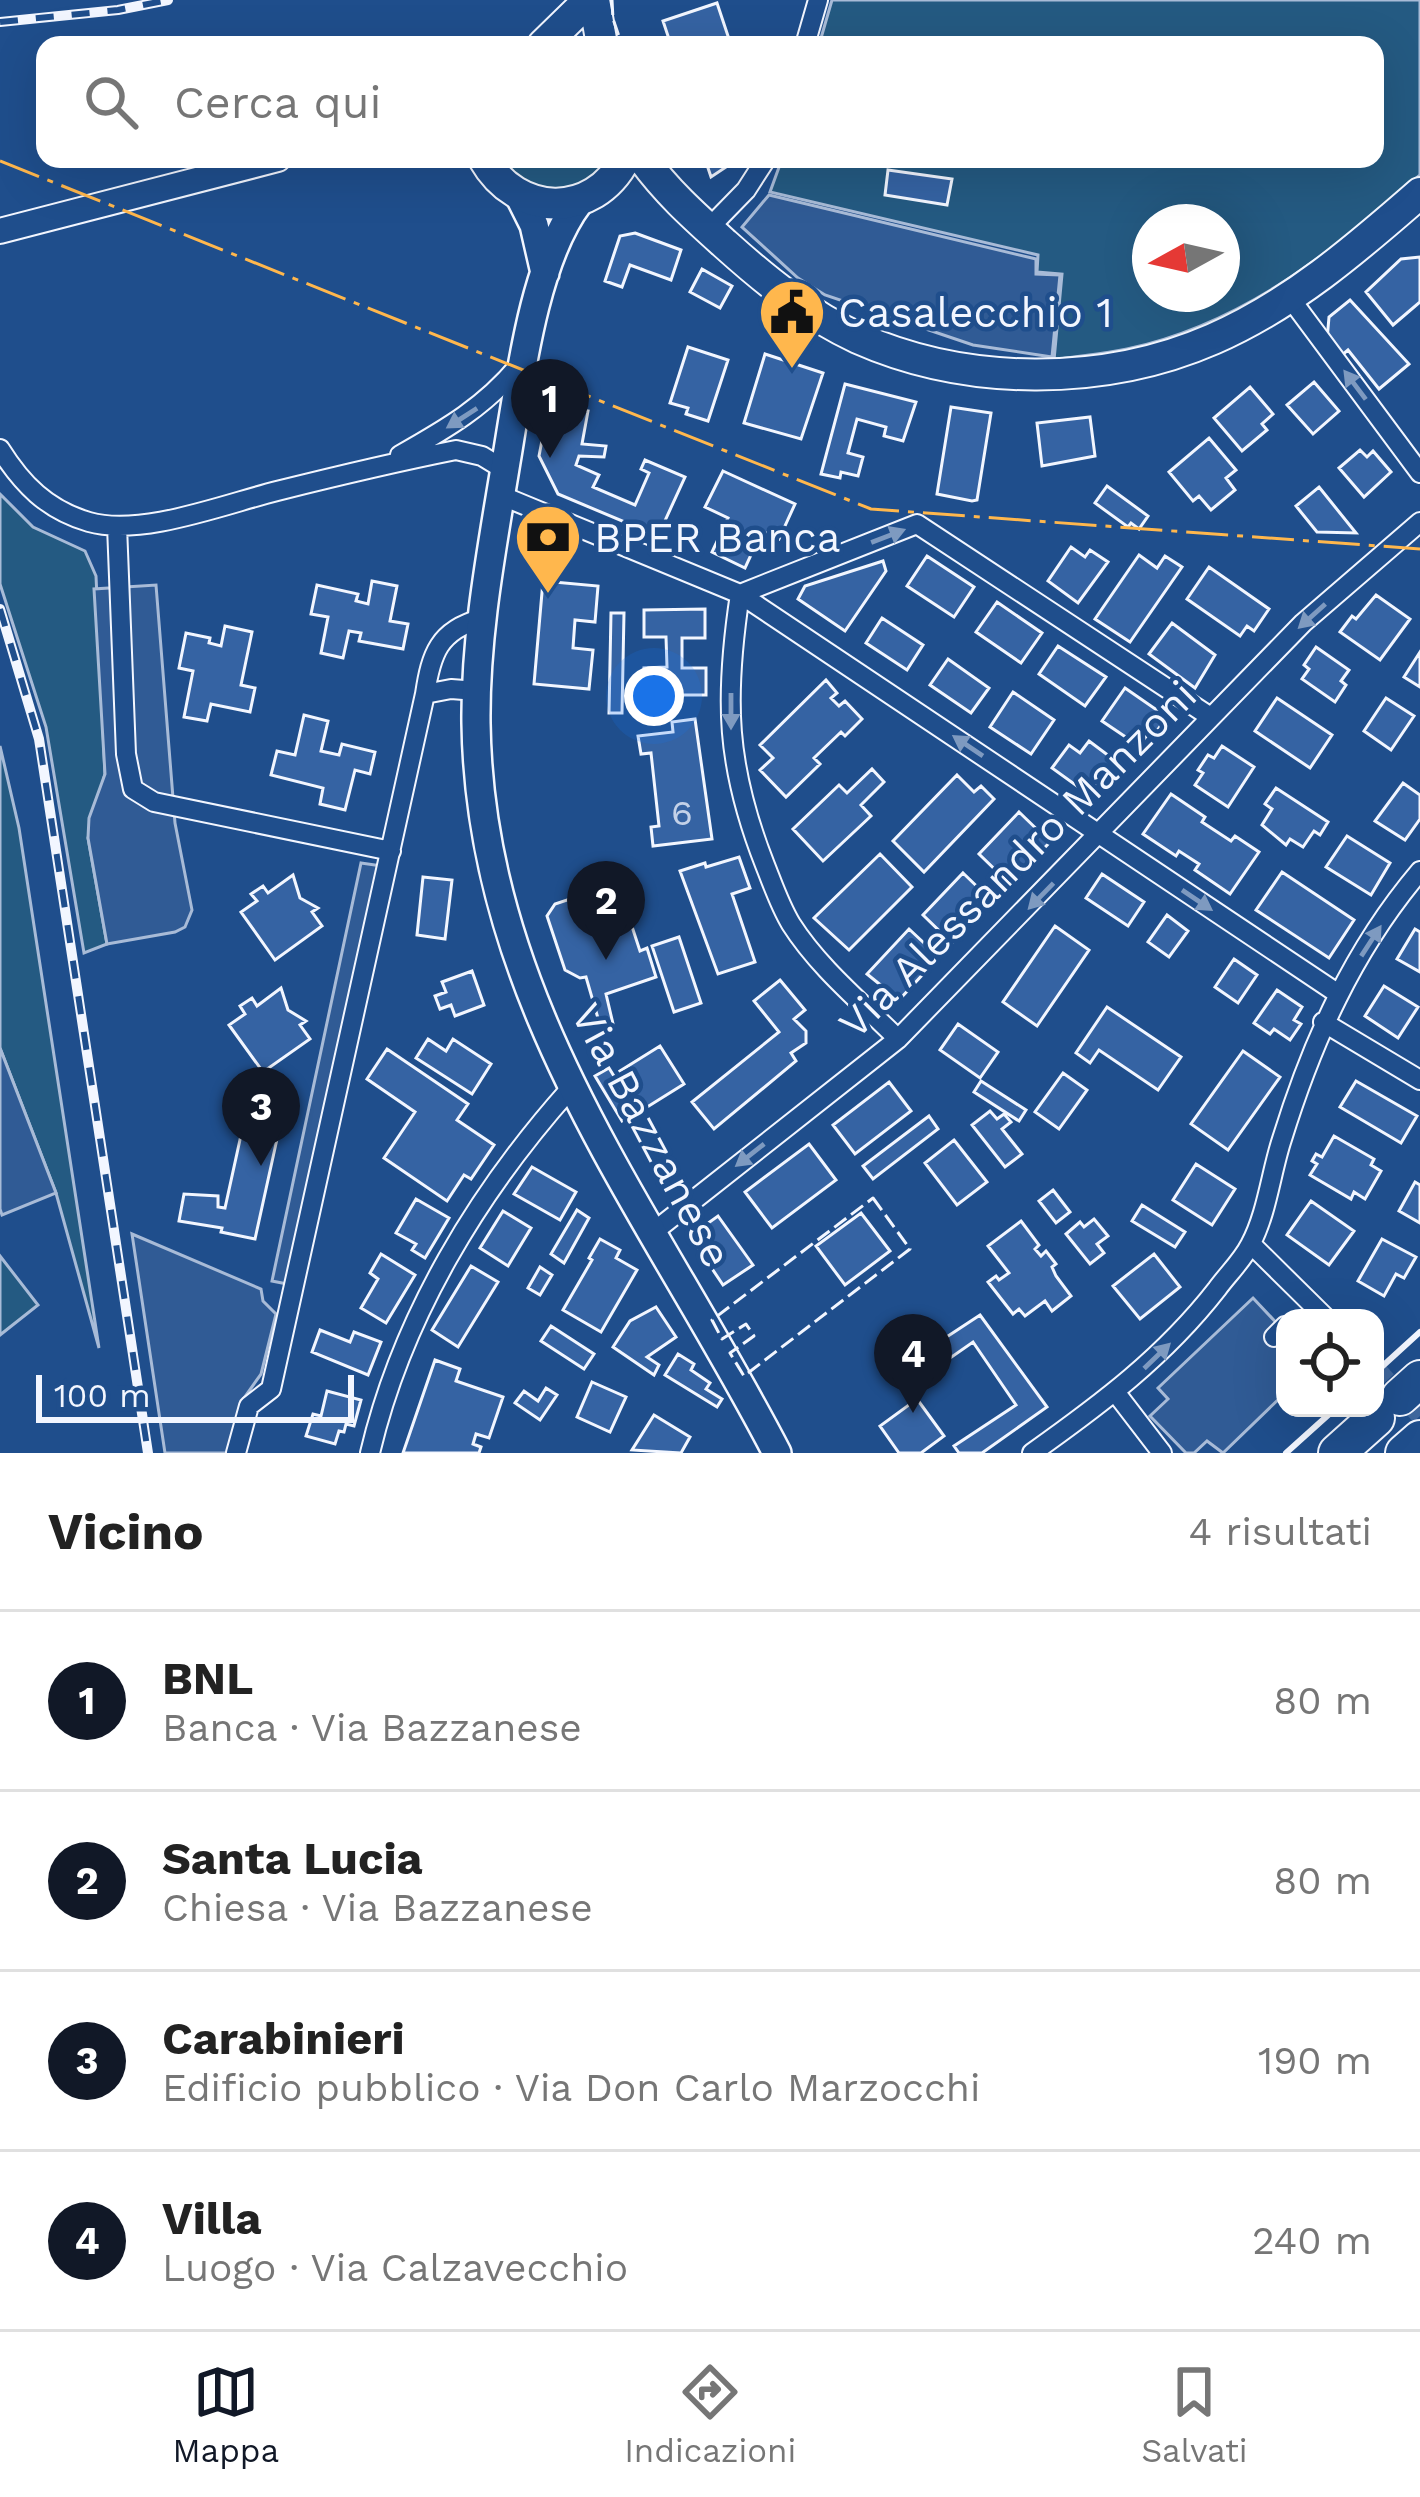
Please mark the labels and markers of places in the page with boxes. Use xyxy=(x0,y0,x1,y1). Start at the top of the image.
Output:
public building icon: Casalecchio 1 xyxy=(757,277,827,371)
place label: Casalecchio 1 xyxy=(838,288,1113,337)
pin: 1 xyxy=(511,359,589,458)
bank icon: BPER Banca xyxy=(513,502,583,596)
place label: BPER Banca xyxy=(594,513,841,562)
pin: 2 xyxy=(567,861,645,960)
pin: 3 xyxy=(222,1067,300,1166)
pin: 4 xyxy=(874,1314,952,1413)

